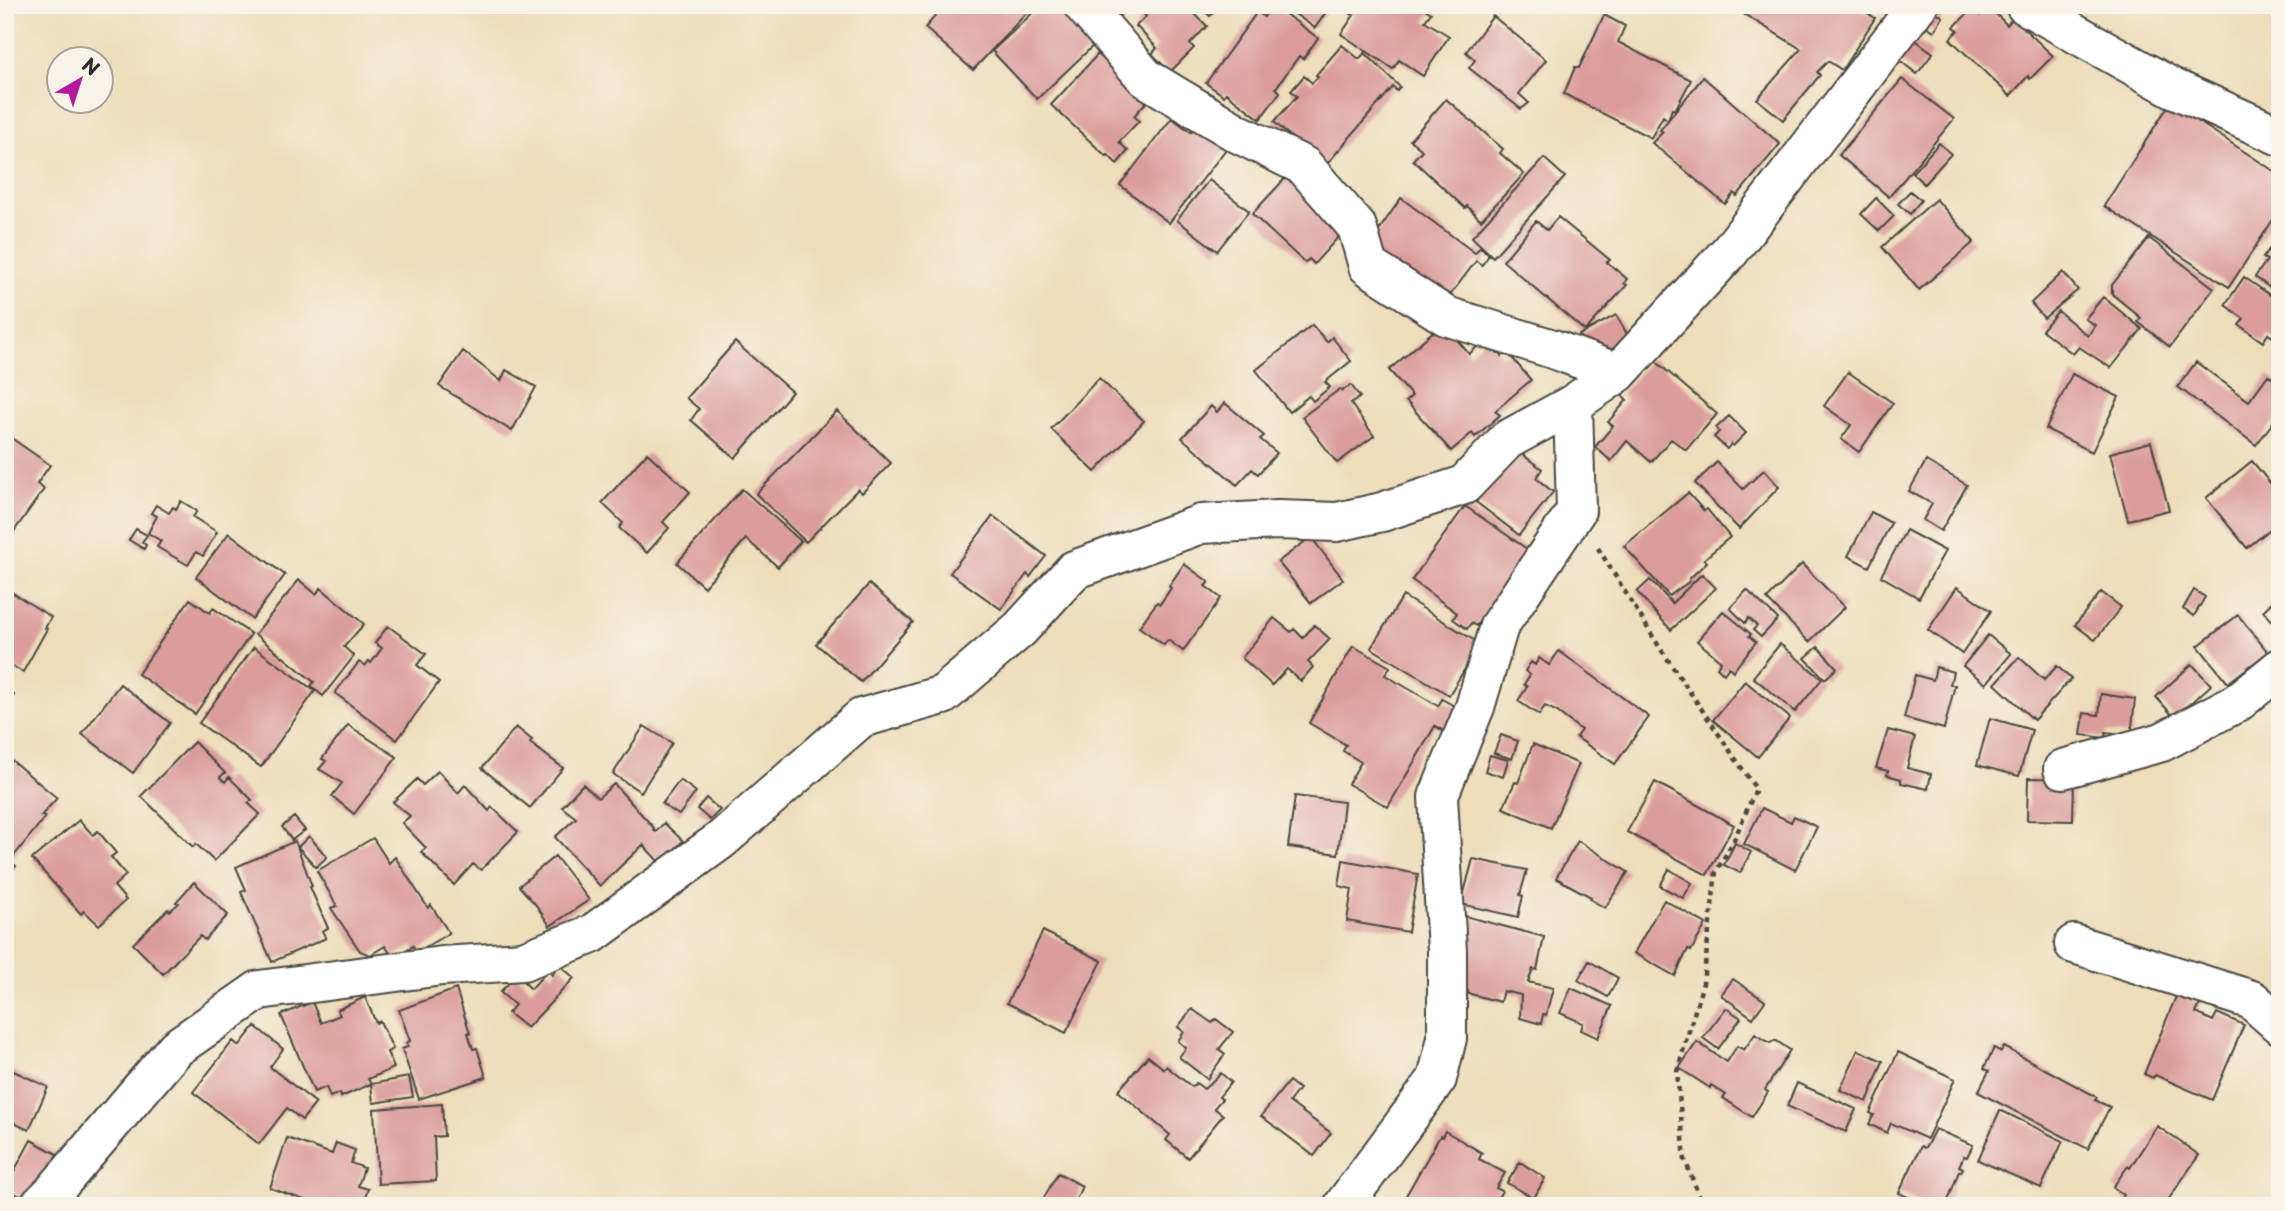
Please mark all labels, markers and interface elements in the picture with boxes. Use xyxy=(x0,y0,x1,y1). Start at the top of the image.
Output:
north arrow xyxy=(46,46,116,116)
text: N xyxy=(77,50,106,82)

